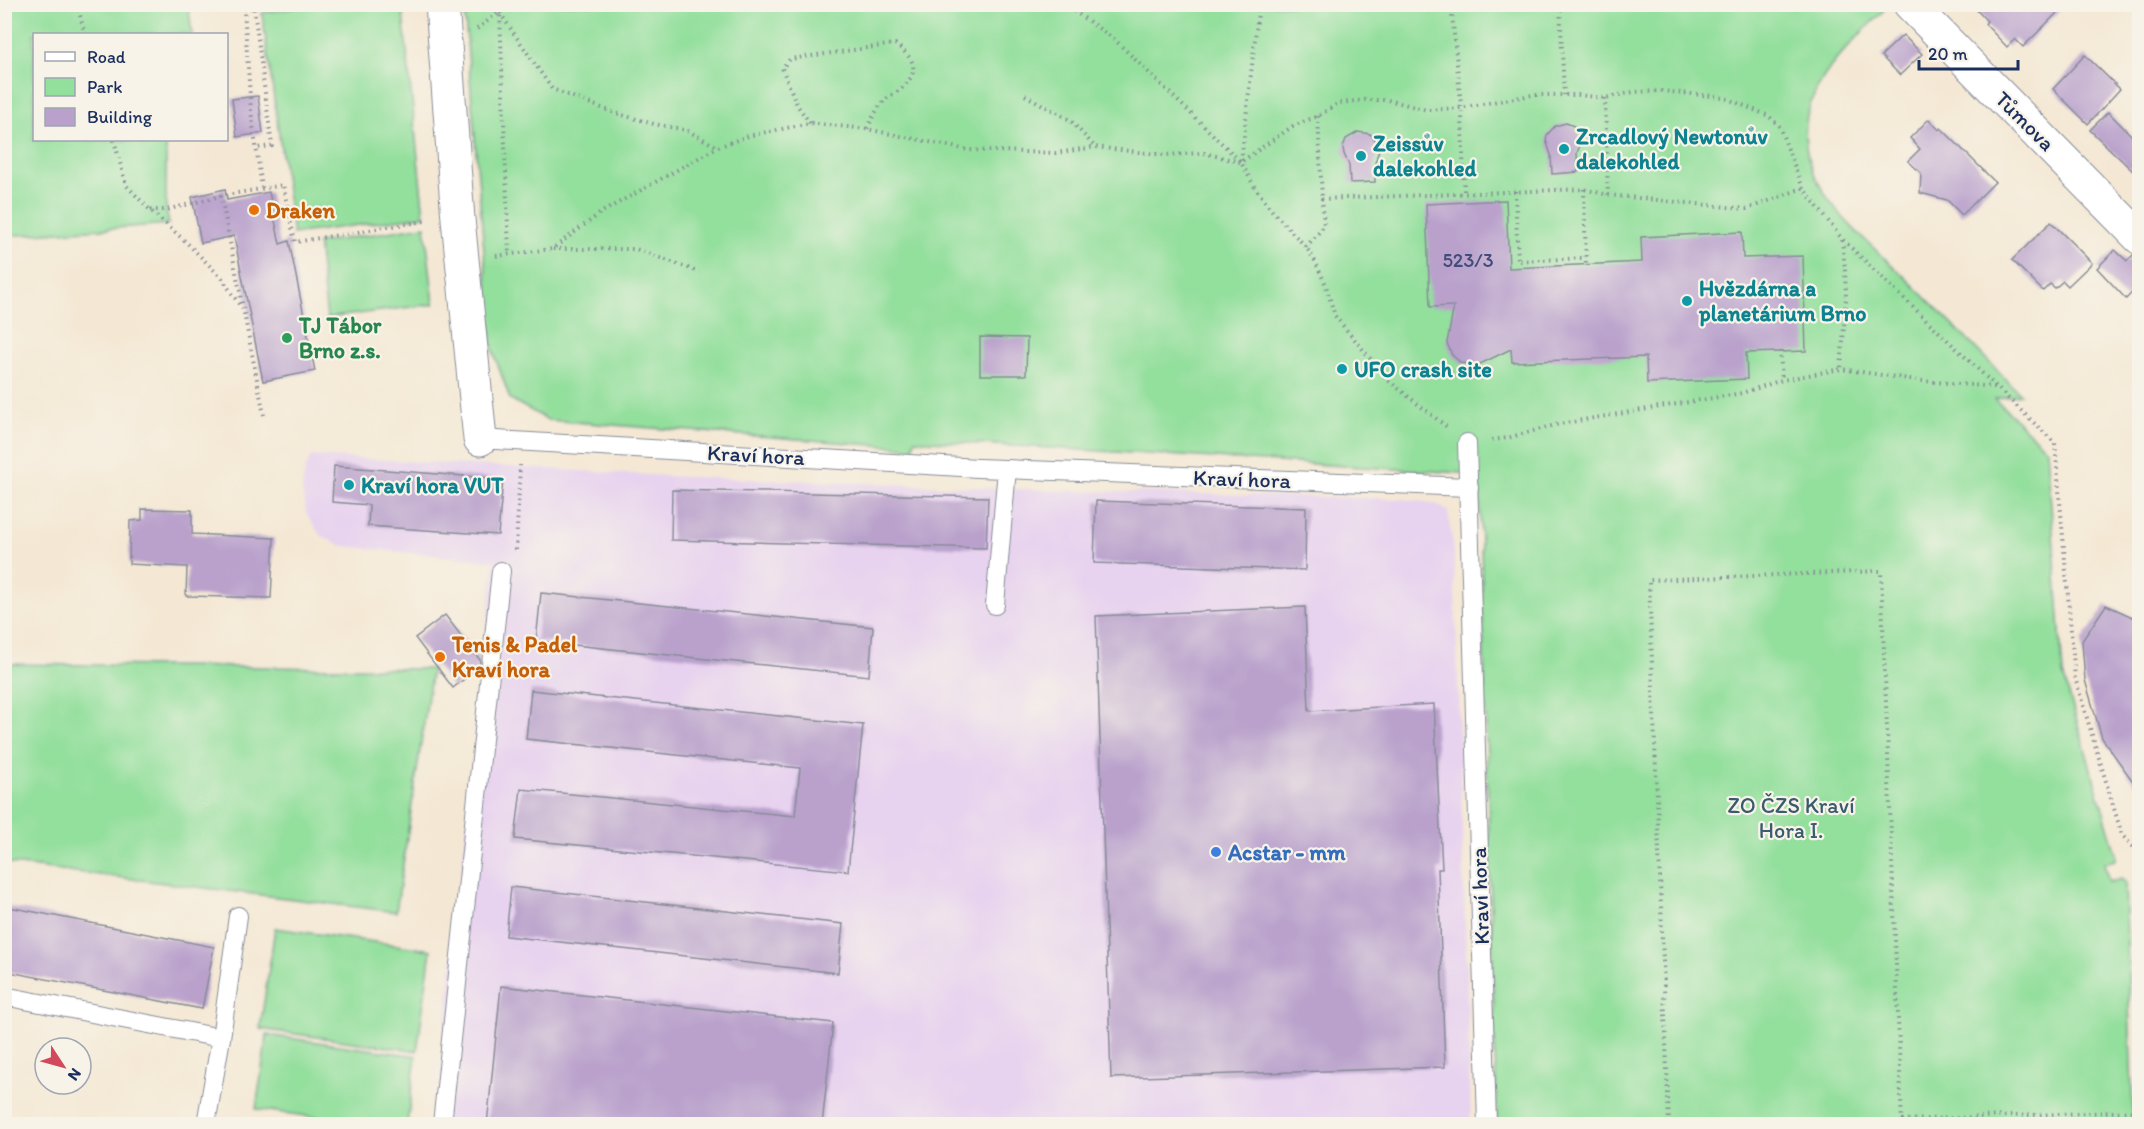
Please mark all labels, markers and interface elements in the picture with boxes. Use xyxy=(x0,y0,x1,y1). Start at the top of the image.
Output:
legend xyxy=(33,33,228,141)
scale bar xyxy=(1919,33,2018,71)
text: 20 m xyxy=(1928,43,1968,65)
text: Road xyxy=(87,46,126,68)
text: Park xyxy=(87,76,122,98)
street label: Tůmova xyxy=(1989,85,2061,157)
text: Building xyxy=(87,106,153,128)
place label: Zrcadlový Newtonův dalekohled xyxy=(1576,123,1768,175)
place label: Zeissův dalekohled xyxy=(1373,130,1477,182)
marker: Zrcadlový Newtonův dalekohled xyxy=(1557,142,1571,156)
marker: Zeissův dalekohled xyxy=(1354,149,1368,163)
place label: Draken xyxy=(266,197,335,224)
marker: Draken xyxy=(247,203,261,217)
house number: 523/3 xyxy=(1442,248,1494,272)
place label: Hvězdárna a planetárium Brno xyxy=(1698,275,1866,327)
marker: Hvězdárna a planetárium Brno xyxy=(1680,294,1694,308)
place label: TJ Tábor Brno z.s. xyxy=(298,312,382,364)
marker: TJ Tábor Brno z.s. xyxy=(280,331,294,345)
place label: UFO crash site xyxy=(1354,356,1492,383)
marker: UFO crash site xyxy=(1335,362,1349,376)
street label: Kraví hora xyxy=(706,439,806,471)
street label: Kraví hora xyxy=(1193,464,1292,494)
place label: Kraví hora VUT xyxy=(361,472,504,499)
marker: Kraví hora VUT xyxy=(342,478,356,492)
place label: Tenis & Padel Kraví hora xyxy=(451,631,578,683)
marker: Tenis & Padel Kraví hora xyxy=(433,650,447,664)
park label: ZO ČZS Kraví Hora I. xyxy=(1727,792,1855,844)
place label: Acstar - mm xyxy=(1227,839,1346,866)
marker: Acstar - mm xyxy=(1209,845,1223,859)
street label: Kraví hora xyxy=(1465,846,1495,945)
north arrow xyxy=(33,1036,93,1096)
text: N xyxy=(64,1065,86,1084)

